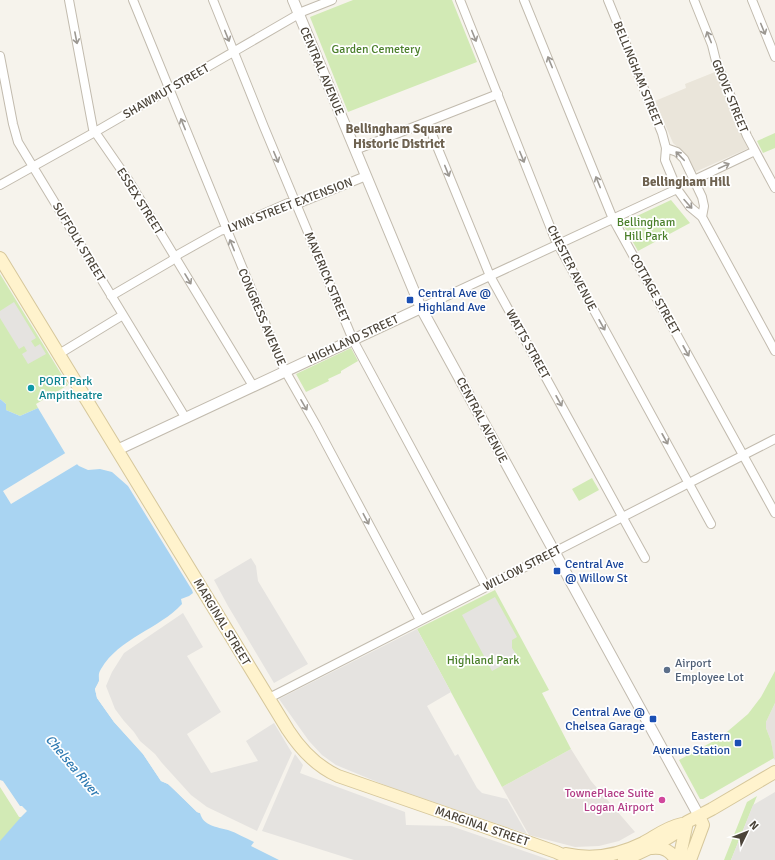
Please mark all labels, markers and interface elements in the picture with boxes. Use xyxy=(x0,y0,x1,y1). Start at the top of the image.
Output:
street label: BELLINGHAM STREET xyxy=(610,19,666,129)
one-way arrow xyxy=(760,22,768,34)
street label: CENTRAL AVENUE xyxy=(296,25,347,118)
one-way arrow xyxy=(224,30,232,42)
one-way arrow xyxy=(471,30,479,42)
one-way arrow xyxy=(72,31,80,44)
one-way arrow xyxy=(704,32,712,44)
park label: Garden Cemetery xyxy=(332,42,421,57)
one-way arrow xyxy=(545,56,553,68)
street label: GROVE STREET xyxy=(708,57,751,135)
street label: SHAWMUT STREET xyxy=(120,61,212,122)
one-way arrow xyxy=(179,119,186,131)
district label: Bellingham Square Historic District xyxy=(346,121,453,152)
one-way arrow xyxy=(273,150,280,162)
one-way arrow xyxy=(519,150,527,162)
one-way arrow xyxy=(675,151,685,161)
one-way arrow xyxy=(718,161,730,169)
one-way arrow xyxy=(444,164,451,176)
street label: ESSEX STREET xyxy=(113,165,166,237)
district label: Bellingham Hill xyxy=(642,174,730,190)
street label: LYNN STREET EXTENSION xyxy=(226,175,355,236)
one-way arrow xyxy=(594,177,602,189)
one-way arrow xyxy=(683,199,692,209)
street label: SUFFOLK STREET xyxy=(49,200,108,285)
park label: Bellingham Hill Park xyxy=(617,215,675,244)
street label: CHESTER AVENUE xyxy=(543,223,600,314)
street label: MAVERICK STREET xyxy=(301,230,352,325)
one-way arrow xyxy=(228,239,236,251)
street label: COTTAGE STREET xyxy=(626,251,683,337)
street label: CONGRESS AVENUE xyxy=(234,266,289,368)
one-way arrow xyxy=(185,273,193,285)
place label: Central Ave @ Highland Ave xyxy=(418,286,491,315)
marker: Central Ave @ Highland Ave xyxy=(405,295,415,305)
street label: WATTS STREET xyxy=(502,307,553,382)
street label: HIGHLAND STREET xyxy=(305,312,401,367)
one-way arrow xyxy=(599,318,606,330)
one-way arrow xyxy=(683,345,690,357)
place label: PORT Park Ampitheatre xyxy=(39,374,103,403)
street label: CENTRAL AVENUE xyxy=(453,375,511,466)
marker: PORT Park Ampitheatre xyxy=(26,383,36,393)
one-way arrow xyxy=(555,394,563,406)
one-way arrow xyxy=(301,399,309,411)
one-way arrow xyxy=(661,432,669,444)
one-way arrow xyxy=(363,513,370,525)
street label: WILLOW STREET xyxy=(481,542,564,595)
place label: Central Ave @ Willow St xyxy=(565,557,628,586)
marker: Central Ave @ Willow St xyxy=(552,566,562,576)
street label: MARGINAL STREET xyxy=(190,576,253,668)
park label: Highland Park xyxy=(447,653,519,668)
place label: Airport Employee Lot xyxy=(675,656,744,685)
marker: Airport Employee Lot xyxy=(662,665,672,675)
place label: Central Ave @ Chelsea Garage xyxy=(565,705,645,734)
marker: Central Ave @ Chelsea Garage xyxy=(648,714,658,724)
place label: Eastern Avenue Station xyxy=(653,729,730,758)
water label: Chelsea River xyxy=(42,732,104,801)
marker: Eastern Avenue Station xyxy=(733,738,743,748)
place label: TownePlace Suite Logan Airport xyxy=(565,786,654,815)
marker: TownePlace Suite Logan Airport xyxy=(657,795,667,805)
street label: MARGINAL STREET xyxy=(433,803,531,850)
north arrow xyxy=(727,812,767,852)
text: N xyxy=(747,818,761,833)

